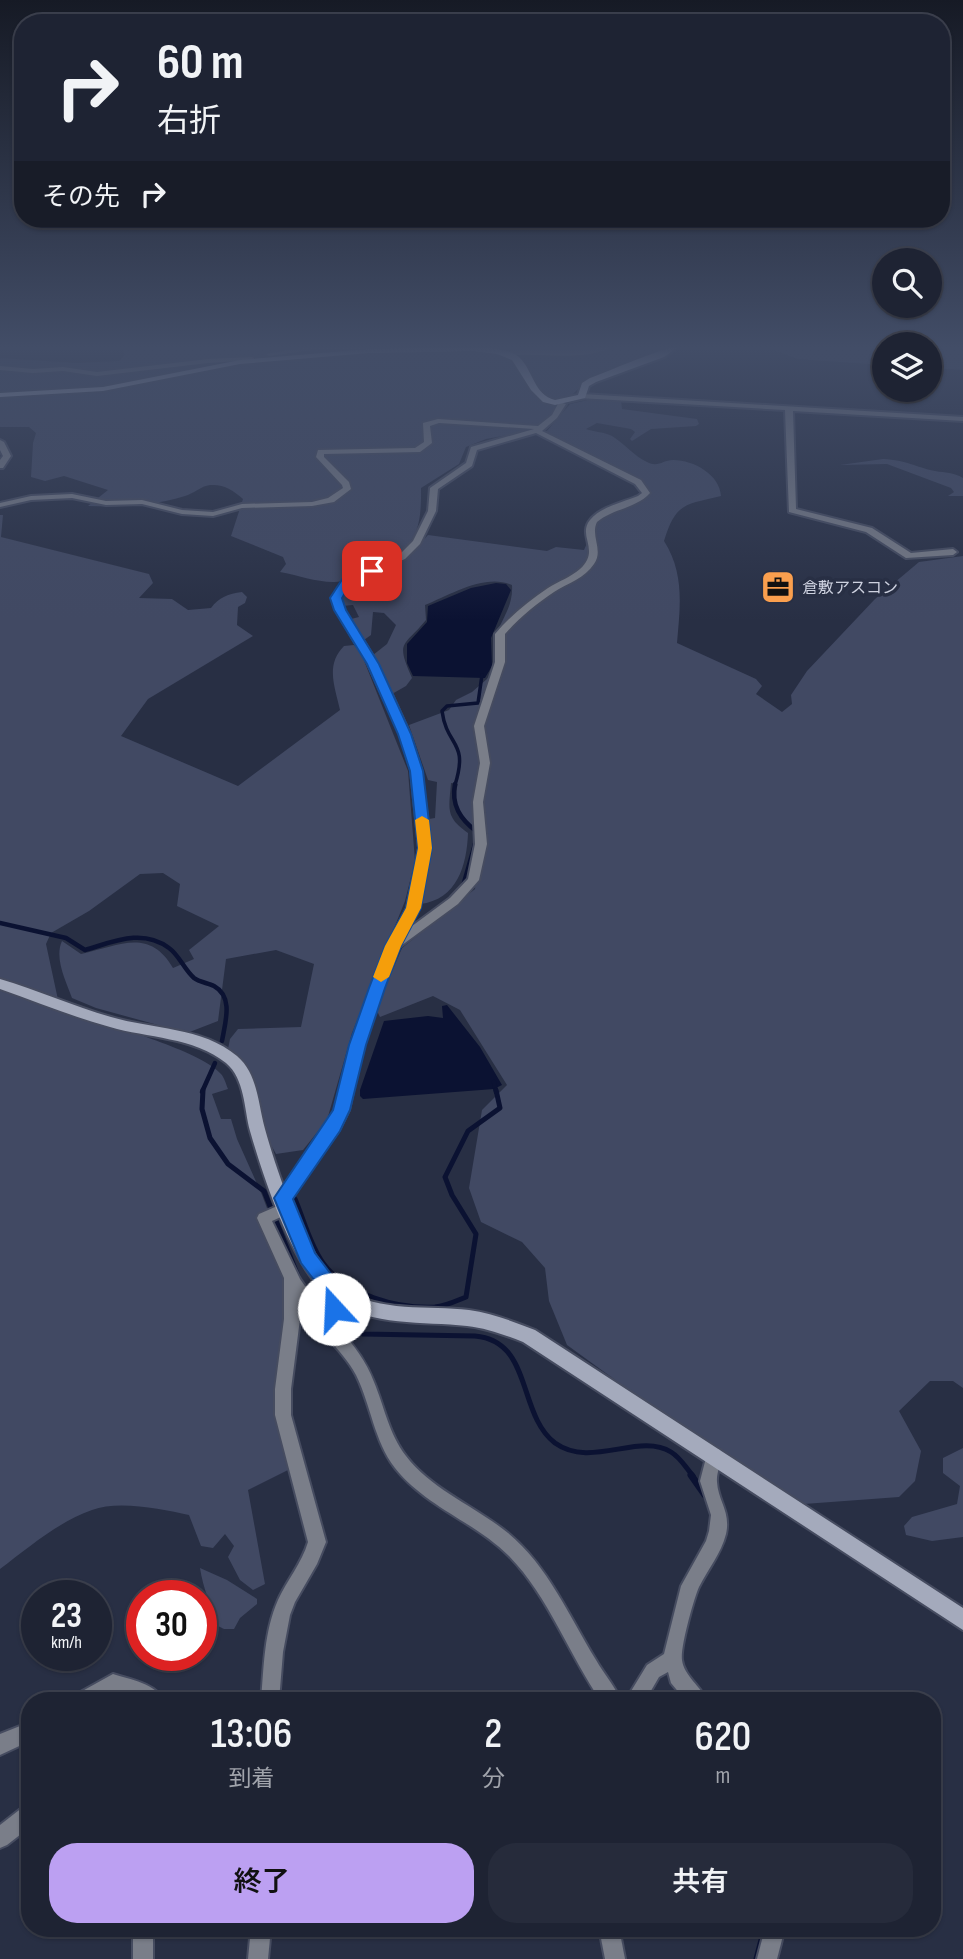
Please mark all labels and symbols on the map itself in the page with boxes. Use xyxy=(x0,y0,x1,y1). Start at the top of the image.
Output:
pin xyxy=(342,541,402,601)
office icon: 倉敷アスコン xyxy=(759,568,797,606)
place label: 倉敷アスコン xyxy=(802,579,898,598)
position arrow xyxy=(297,1272,371,1346)
speed limit sign: 30 xyxy=(126,1580,217,1671)

